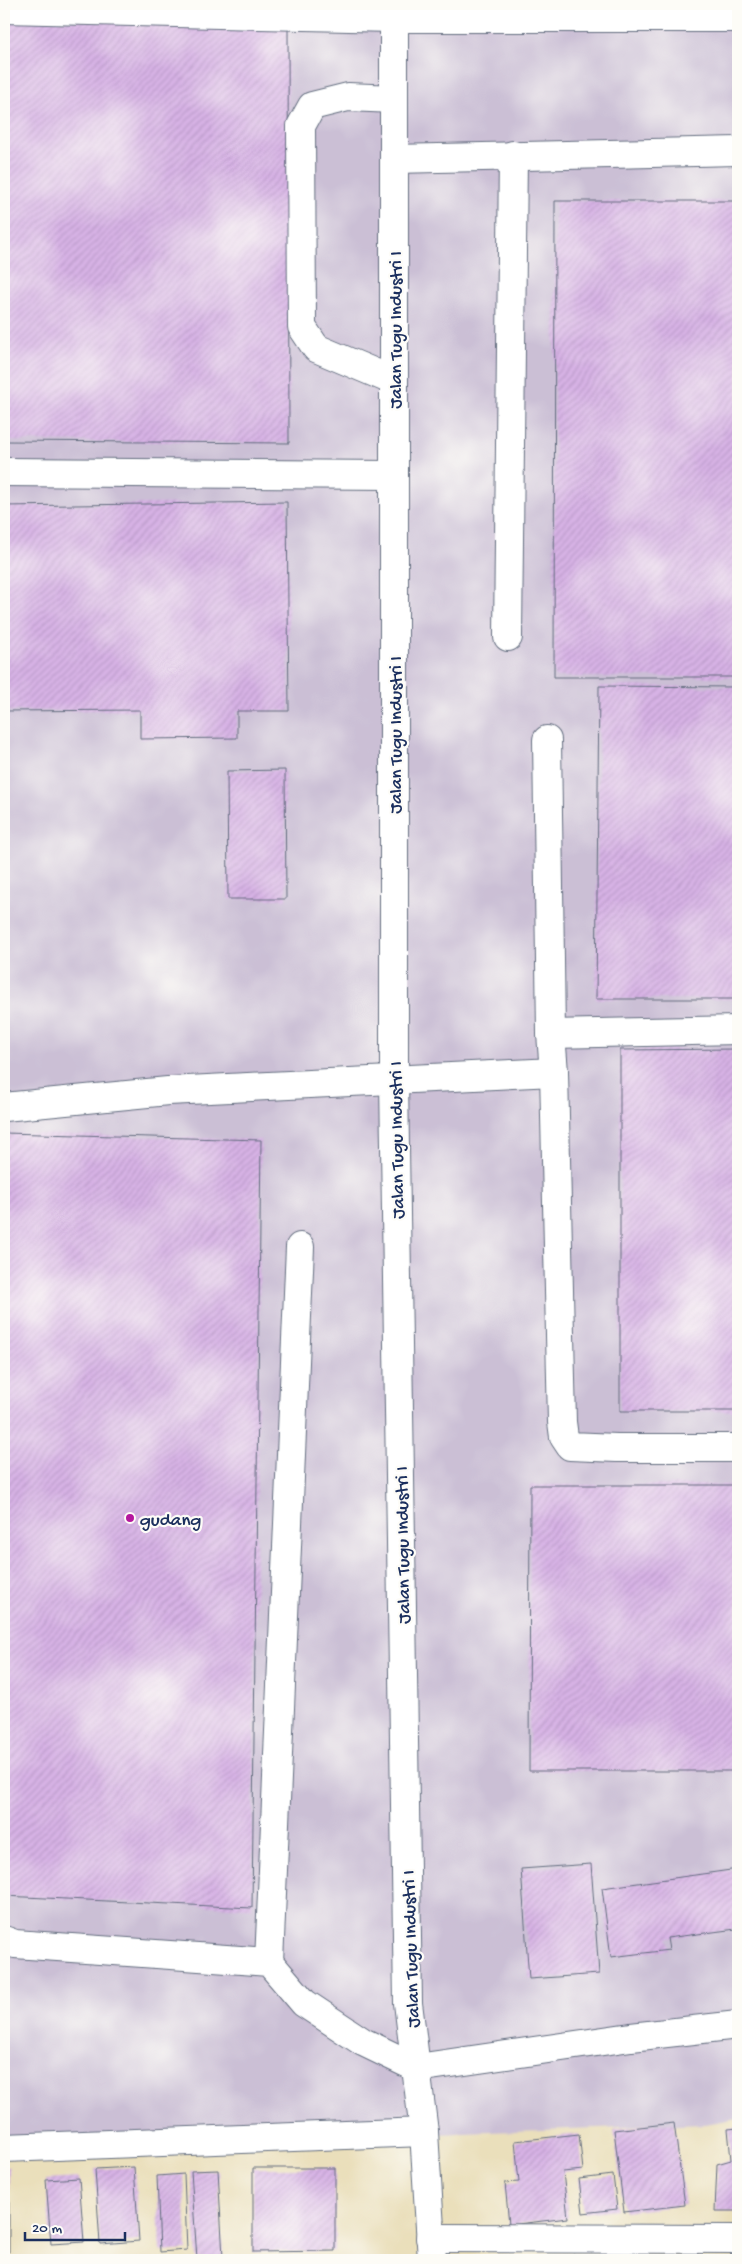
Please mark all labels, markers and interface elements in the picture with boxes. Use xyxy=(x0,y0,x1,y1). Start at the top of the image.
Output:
street label: Jalan Tugu Industri I xyxy=(386,251,409,409)
street label: Jalan Tugu Industri I xyxy=(386,656,409,814)
street label: Jalan Tugu Industri I xyxy=(386,1061,411,1219)
street label: Jalan Tugu Industri I xyxy=(392,1466,417,1624)
place label: gudang xyxy=(140,1510,201,1533)
marker: gudang xyxy=(124,1512,136,1524)
street label: Jalan Tugu Industri I xyxy=(398,1870,427,2028)
scale bar xyxy=(25,2209,125,2241)
text: 20 m xyxy=(32,2220,62,2238)

